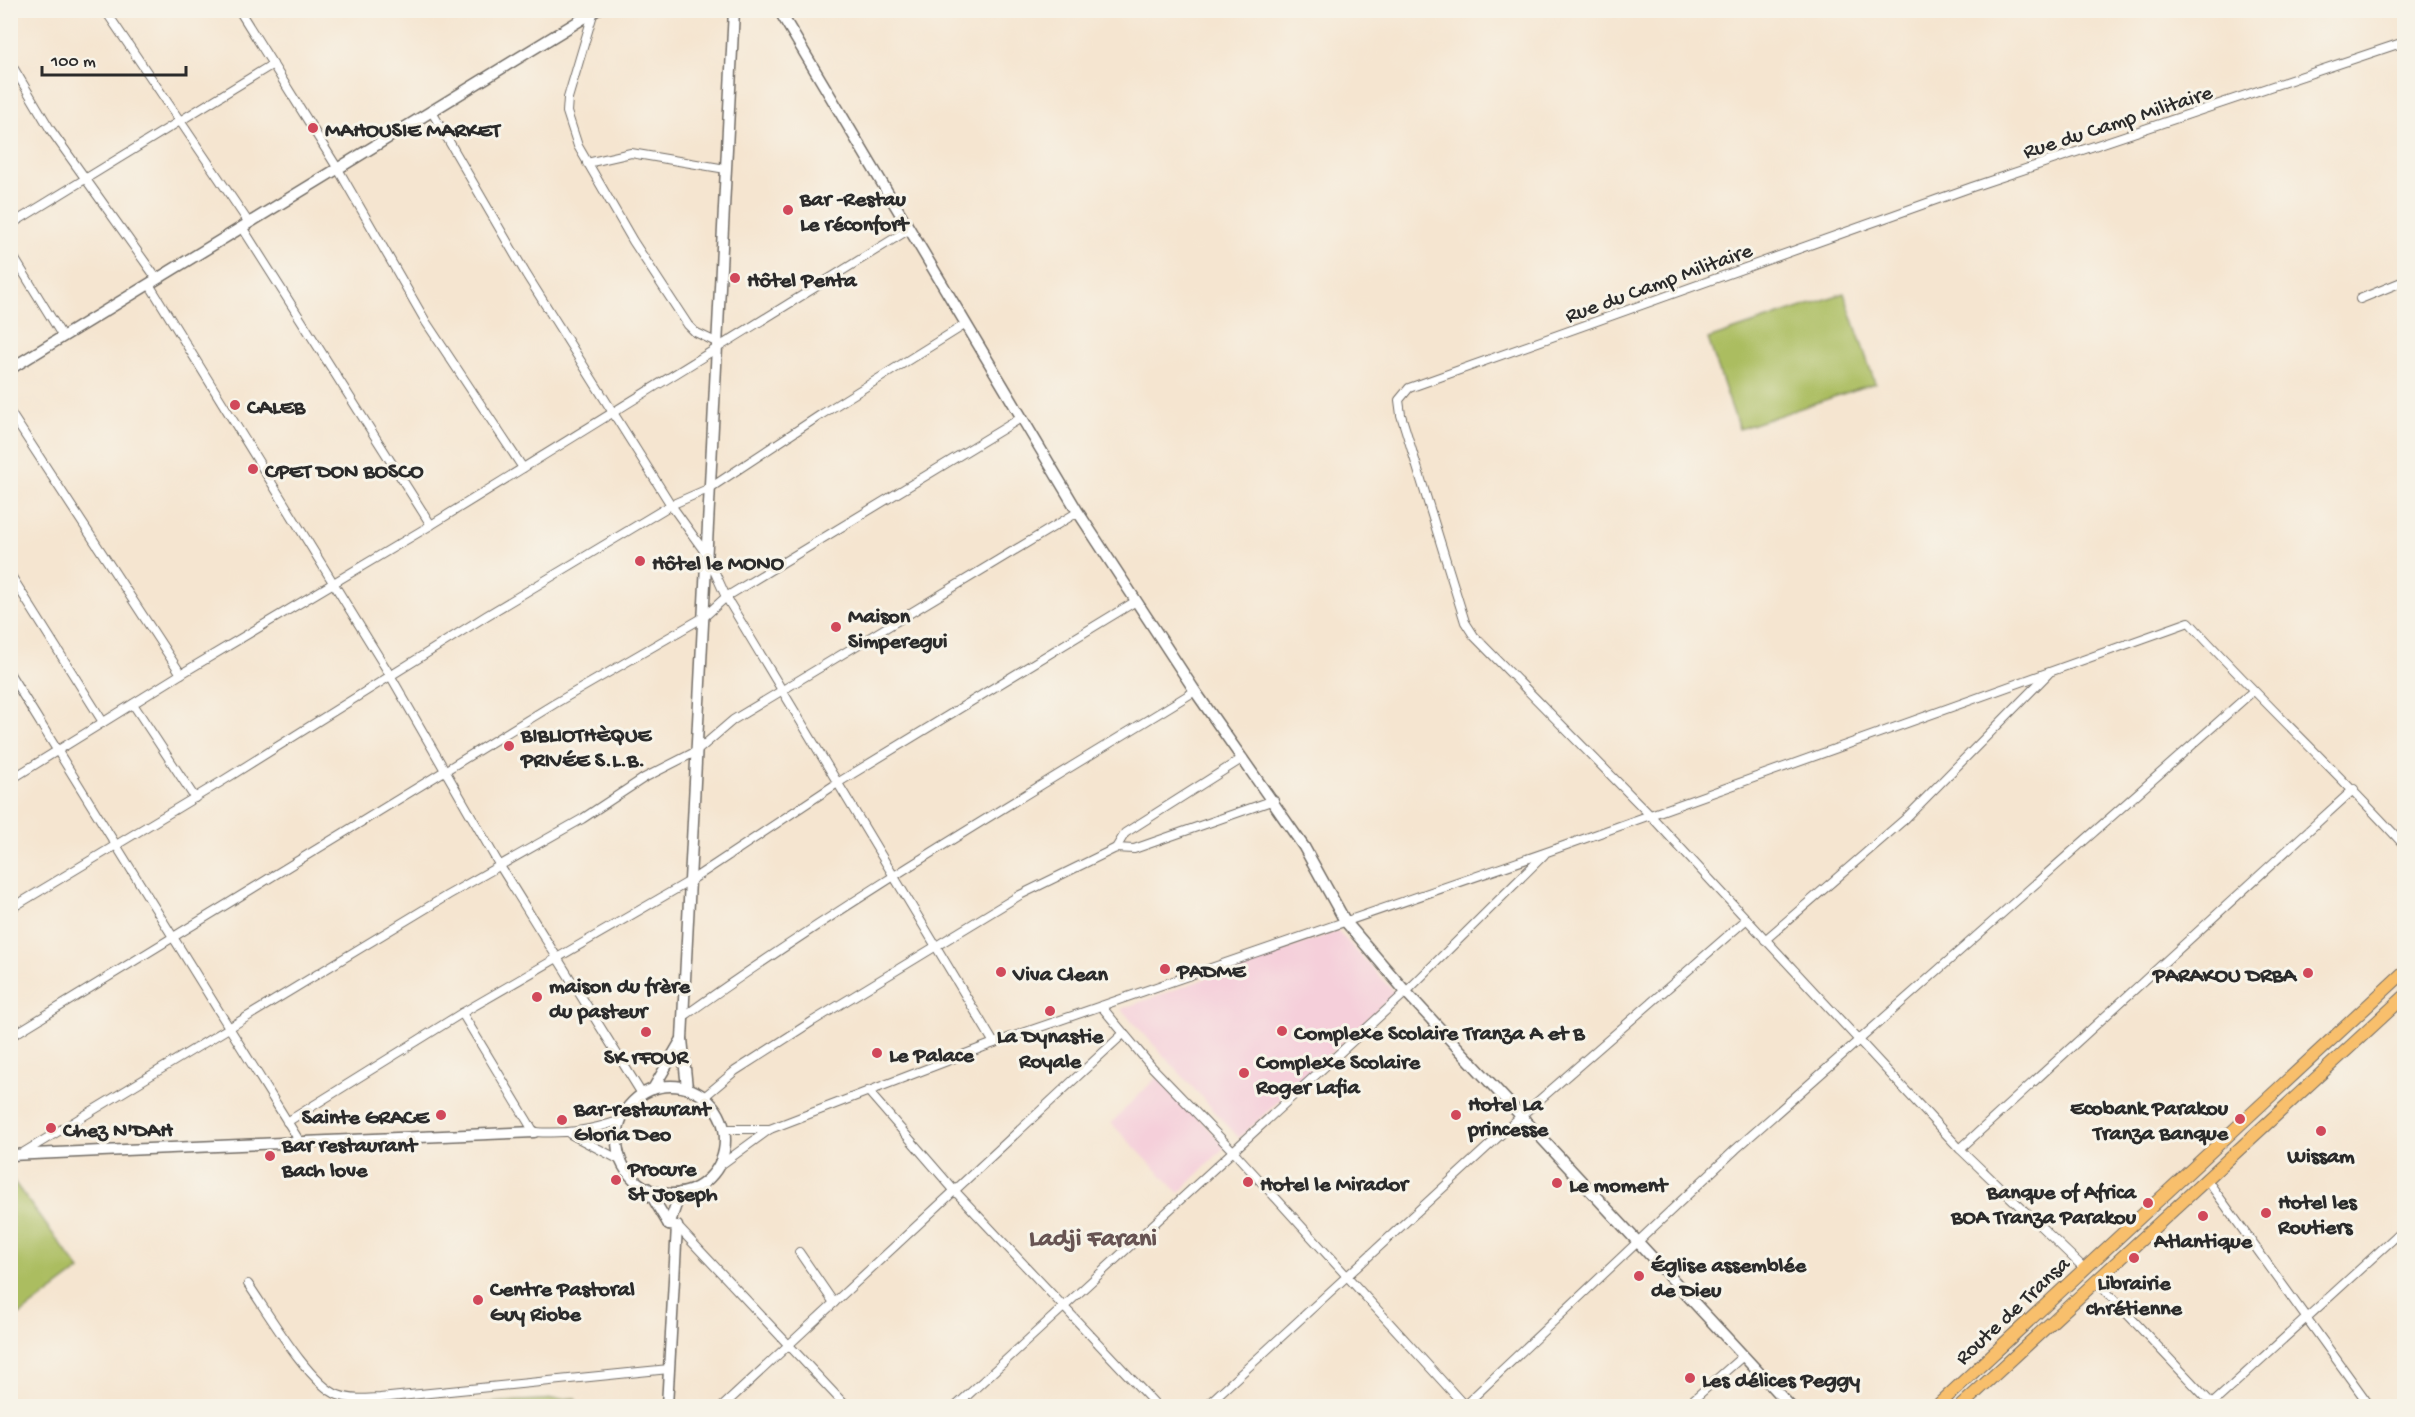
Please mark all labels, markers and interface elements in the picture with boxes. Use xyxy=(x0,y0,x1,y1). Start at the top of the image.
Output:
scale bar xyxy=(42,39,186,77)
text: 100 m xyxy=(50,52,96,73)
street label: Rue du Camp Militaire xyxy=(2020,81,2217,167)
place label: MAHOUSIE MARKET xyxy=(325,119,502,145)
marker: MAHOUSIE MARKET xyxy=(306,121,320,135)
place label: Bar -Restau Le réconfort xyxy=(799,188,910,239)
marker: Bar -Restau Le réconfort xyxy=(781,203,795,217)
street label: Rue du Camp Militaire xyxy=(1562,239,1757,331)
place label: Hôtel Penta xyxy=(747,269,858,295)
marker: Hôtel Penta xyxy=(728,271,742,285)
place label: CALEB xyxy=(246,396,307,422)
marker: CALEB xyxy=(228,398,242,412)
place label: CPET DON BOSCO xyxy=(264,460,424,486)
marker: CPET DON BOSCO xyxy=(246,462,260,476)
place label: Hôtel le MONO xyxy=(652,552,785,578)
marker: Hôtel le MONO xyxy=(633,554,647,568)
place label: Maison Simperegui xyxy=(848,605,948,656)
marker: Maison Simperegui xyxy=(829,620,843,634)
place label: BIBLIOTHÈQUE PRIVÉE S.L.B. xyxy=(520,724,653,775)
marker: BIBLIOTHÈQUE PRIVÉE S.L.B. xyxy=(502,739,516,753)
place label: PADME xyxy=(1176,960,1247,986)
marker: PADME xyxy=(1158,962,1172,976)
place label: Viva Clean xyxy=(1012,963,1108,989)
place label: PARAKOU DRBA xyxy=(2152,964,2298,990)
marker: Viva Clean xyxy=(994,965,1008,979)
marker: PARAKOU DRBA xyxy=(2301,966,2315,980)
place label: maison du frère du pasteur xyxy=(549,975,691,1026)
marker: maison du frère du pasteur xyxy=(530,990,544,1004)
marker: La Dynastie Royale xyxy=(1043,1004,1057,1018)
place label: Complexe Scolaire Tranza A et B xyxy=(1293,1022,1586,1048)
marker: Complexe Scolaire Tranza A et B xyxy=(1275,1024,1289,1038)
marker: SK rFOUR xyxy=(639,1025,653,1039)
place label: La Dynastie Royale xyxy=(997,1025,1104,1076)
place label: Le Palace xyxy=(889,1044,975,1070)
place label: SK rFOUR xyxy=(604,1046,690,1072)
marker: Le Palace xyxy=(870,1046,884,1060)
place label: Complexe Scolaire Roger Lafia xyxy=(1255,1051,1421,1102)
marker: Complexe Scolaire Roger Lafia xyxy=(1237,1066,1251,1080)
place label: Hotel La princesse xyxy=(1467,1093,1549,1144)
place label: Ecobank Parakou Tranza Banque xyxy=(2070,1097,2229,1148)
place label: Bar-restaurant Gloria Deo xyxy=(573,1098,712,1149)
place label: Sainte GRACE xyxy=(302,1106,430,1132)
marker: Sainte GRACE xyxy=(434,1108,448,1122)
marker: Hotel La princesse xyxy=(1449,1108,1463,1122)
marker: Ecobank Parakou Tranza Banque xyxy=(2233,1112,2247,1126)
marker: Bar-restaurant Gloria Deo xyxy=(555,1113,569,1127)
place label: Chez N'DAH xyxy=(62,1119,174,1145)
marker: Chez N'DAH xyxy=(44,1121,58,1135)
marker: Wissam xyxy=(2314,1124,2328,1138)
place label: Bar restaurant Bach love xyxy=(281,1134,419,1185)
place label: Wissam xyxy=(2286,1145,2355,1171)
marker: Bar restaurant Bach love xyxy=(263,1149,277,1163)
place label: Procure St Joseph xyxy=(627,1158,718,1209)
marker: Procure St Joseph xyxy=(609,1173,623,1187)
place label: Hotel le Mirador xyxy=(1260,1173,1410,1199)
place label: Le moment xyxy=(1569,1174,1669,1200)
marker: Hotel le Mirador xyxy=(1241,1175,1255,1189)
marker: Le moment xyxy=(1550,1176,1564,1190)
place label: Banque of Africa BOA Tranza Parakou xyxy=(1950,1181,2138,1232)
place label: Hotel les Routiers xyxy=(2277,1191,2359,1242)
marker: Banque of Africa BOA Tranza Parakou xyxy=(2141,1196,2155,1210)
marker: Hotel les Routiers xyxy=(2259,1206,2273,1220)
marker: Atlantique xyxy=(2196,1209,2210,1223)
district label: Ladji Farani xyxy=(1029,1225,1157,1256)
place label: Atlantique xyxy=(2153,1230,2253,1256)
marker: Librairie chrétienne xyxy=(2127,1251,2141,1265)
street label: Route de Transa xyxy=(1951,1252,2077,1372)
place label: Église assemblée de Dieu xyxy=(1651,1254,1807,1305)
marker: Église assemblée de Dieu xyxy=(1632,1269,1646,1283)
place label: Librairie chrétienne xyxy=(2086,1272,2183,1323)
place label: Centre Pastoral Guy Riobe xyxy=(489,1278,635,1329)
marker: Centre Pastoral Guy Riobe xyxy=(471,1293,485,1307)
place label: Les délices Peggy xyxy=(1702,1369,1860,1395)
marker: Les délices Peggy xyxy=(1683,1371,1697,1385)

